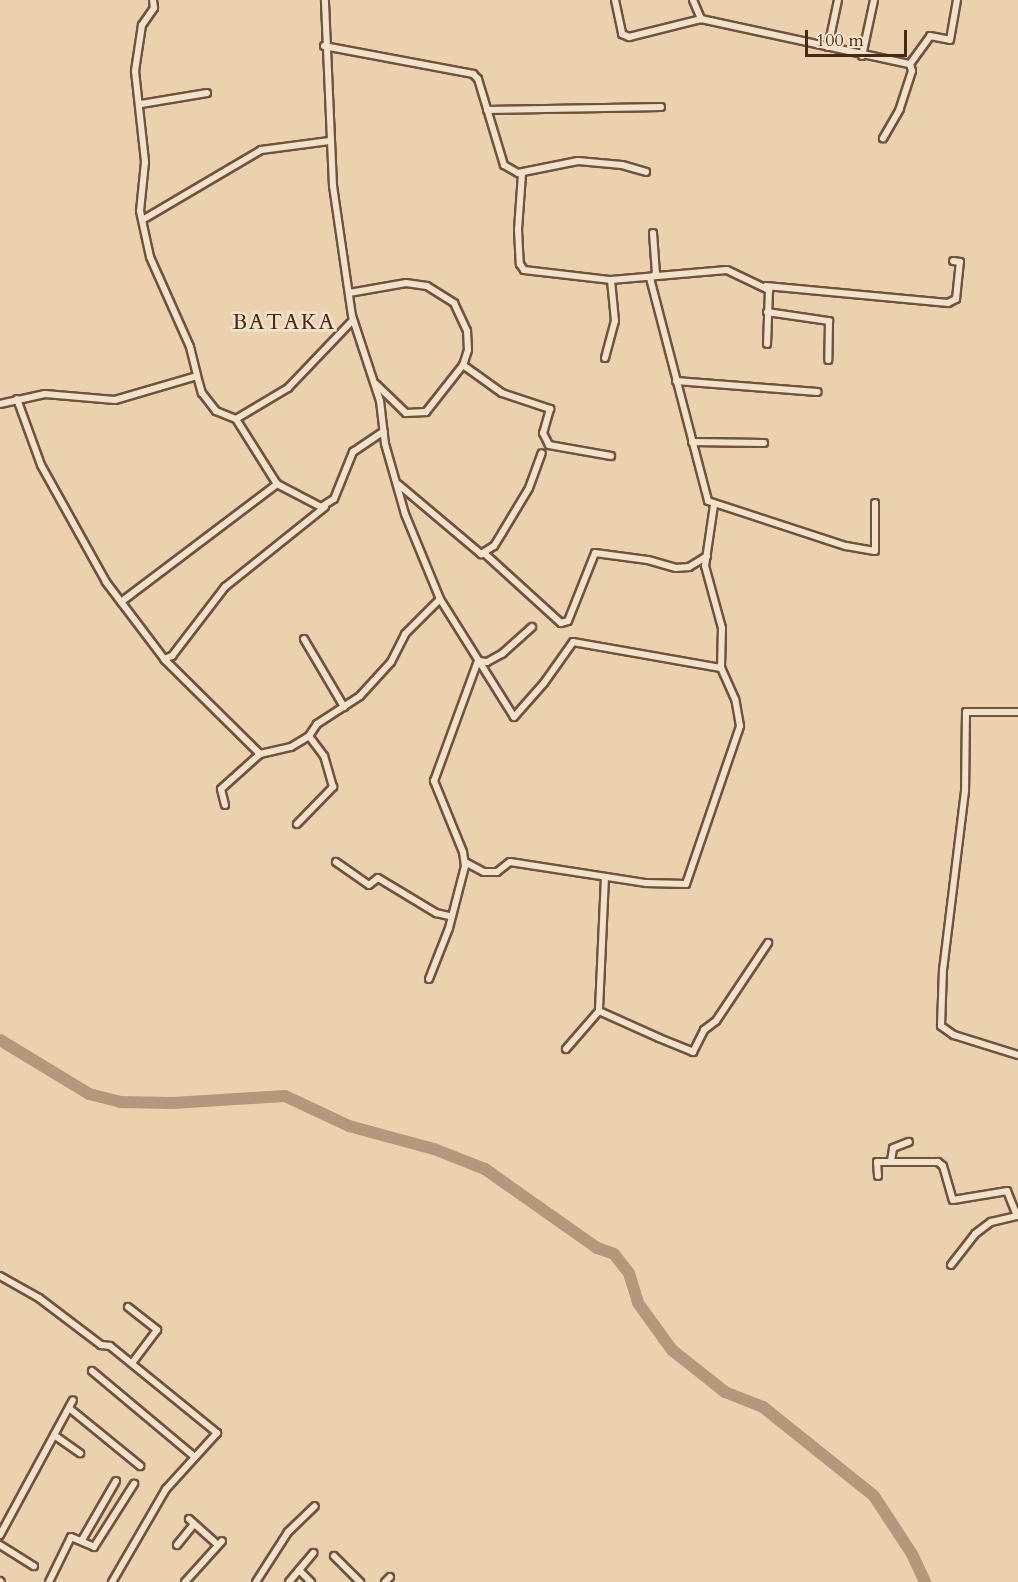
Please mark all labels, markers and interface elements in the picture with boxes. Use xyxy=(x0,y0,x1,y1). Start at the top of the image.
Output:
scale bar xyxy=(808,18,910,56)
text: 100 m xyxy=(816,28,864,53)
district label: BATAKA xyxy=(232,310,336,336)

